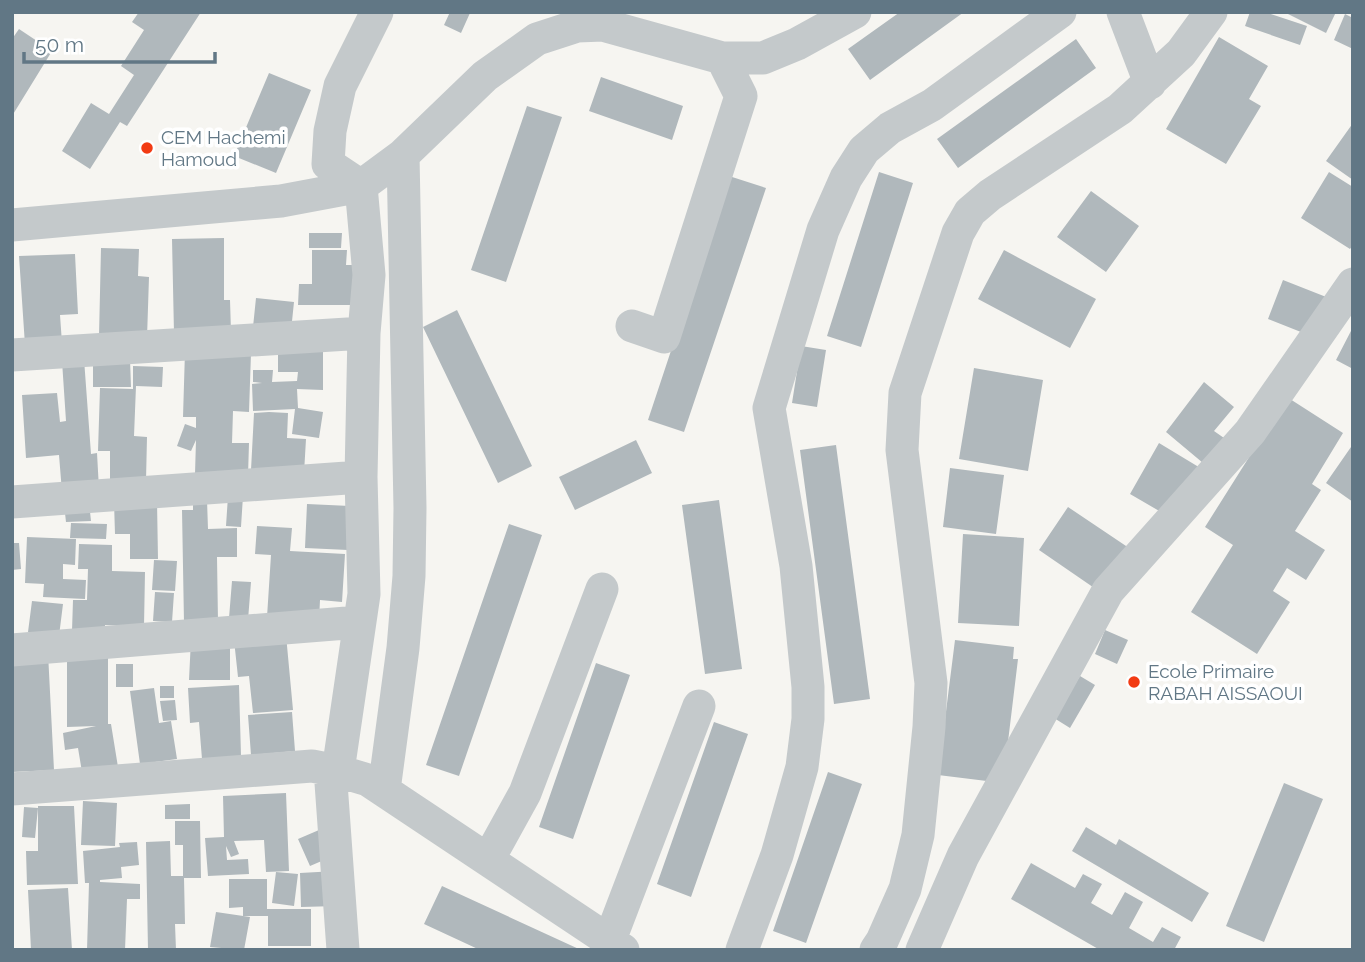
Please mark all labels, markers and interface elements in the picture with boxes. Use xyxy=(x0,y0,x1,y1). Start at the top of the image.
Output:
scale bar xyxy=(24,21,215,65)
text: 50 m xyxy=(35,32,84,57)
place label: CEM Hachemi Hamoud xyxy=(161,126,286,170)
marker: CEM Hachemi Hamoud xyxy=(139,140,155,156)
place label: Ecole Primaire RABAH AISSAOUI xyxy=(1148,660,1303,704)
marker: Ecole Primaire RABAH AISSAOUI xyxy=(1126,674,1142,690)

